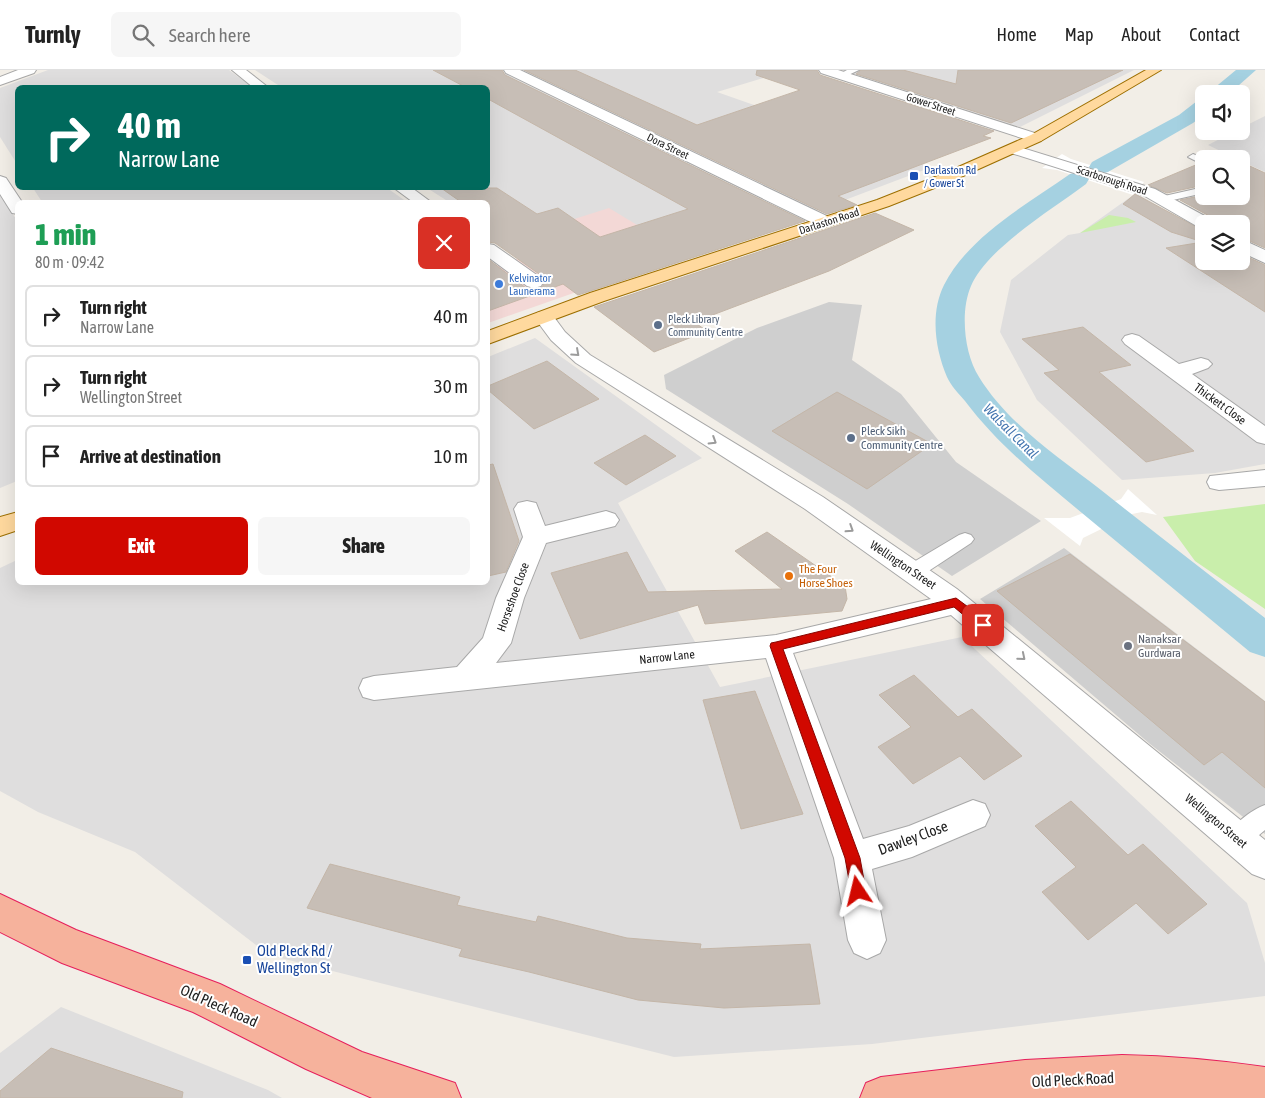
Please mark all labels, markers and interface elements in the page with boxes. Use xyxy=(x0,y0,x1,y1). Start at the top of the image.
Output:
search box xyxy=(111,12,461,57)
text: Turnly xyxy=(25,21,81,48)
icon: search xyxy=(129,21,157,49)
text: Search here xyxy=(169,24,251,46)
text: Home xyxy=(997,24,1037,45)
text: Map xyxy=(1065,24,1094,45)
text: About xyxy=(1122,24,1161,45)
text: Contact xyxy=(1189,24,1240,45)
map controls xyxy=(1195,85,1250,270)
button: sound xyxy=(1195,85,1250,140)
street label: Gower Street xyxy=(905,90,957,118)
icon: right xyxy=(35,105,100,170)
text: 40 m xyxy=(118,105,181,145)
street label: Dora Street xyxy=(645,131,691,161)
text: Narrow Lane xyxy=(118,146,220,172)
button: search xyxy=(1195,150,1250,205)
street label: Scarborough Road xyxy=(1075,163,1149,197)
place label: Darlaston Rd / Gower St xyxy=(924,164,976,189)
marker: Darlaston Rd / Gower St xyxy=(908,170,920,182)
street label: Darlaston Road xyxy=(797,206,861,236)
button: layers xyxy=(1195,215,1250,270)
text: 1 min xyxy=(35,217,96,251)
button: close xyxy=(418,217,470,269)
text: 80 m · 09:42 xyxy=(35,253,105,271)
place label: Kelvinator Launerama xyxy=(509,272,555,297)
marker: Kelvinator Launerama xyxy=(493,278,505,290)
text: Turn right xyxy=(80,296,147,318)
icon: right xyxy=(37,302,65,330)
text: 40 m xyxy=(434,305,468,327)
place label: Pleck Library Community Centre xyxy=(668,313,743,338)
text: Narrow Lane xyxy=(80,318,154,336)
marker: Pleck Library Community Centre xyxy=(652,319,664,331)
one-way arrow xyxy=(571,347,580,356)
text: Turn right xyxy=(80,366,147,388)
icon: right xyxy=(37,372,65,400)
text: 30 m xyxy=(434,375,468,397)
street label: Thickett Close xyxy=(1191,380,1249,428)
text: Wellington Street xyxy=(80,388,182,406)
water label: Walsall Canal xyxy=(980,400,1042,462)
place label: Pleck Sikh Community Centre xyxy=(861,424,943,452)
marker: Pleck Sikh Community Centre xyxy=(845,432,857,444)
one-way arrow xyxy=(708,434,717,444)
icon: arrive xyxy=(37,442,65,470)
text: Arrive at destination xyxy=(80,445,221,467)
text: 10 m xyxy=(434,445,468,467)
button: Exit xyxy=(35,517,248,575)
button: Share xyxy=(258,517,470,575)
one-way arrow xyxy=(844,522,853,532)
street label: Wellington Street xyxy=(867,538,939,593)
street label: Horseshoe Close xyxy=(494,561,532,633)
place label: The Four Horse Shoes xyxy=(799,562,853,590)
marker: The Four Horse Shoes xyxy=(783,570,795,582)
pin xyxy=(962,604,1004,646)
icon: arrive xyxy=(969,611,997,639)
place label: Nanaksar Gurdwara xyxy=(1138,632,1181,660)
marker: Nanaksar Gurdwara xyxy=(1122,640,1134,652)
street label: Narrow Lane xyxy=(639,647,695,667)
one-way arrow xyxy=(1016,651,1025,659)
street label: Wellington Street xyxy=(1182,791,1250,851)
street label: Dawley Close xyxy=(876,817,950,858)
position arrow xyxy=(831,864,883,916)
place label: Old Pleck Rd / Wellington St xyxy=(257,942,333,976)
marker: Old Pleck Rd / Wellington St xyxy=(241,954,253,966)
street label: Old Pleck Road xyxy=(178,981,260,1030)
street label: Old Pleck Road xyxy=(1031,1069,1115,1090)

